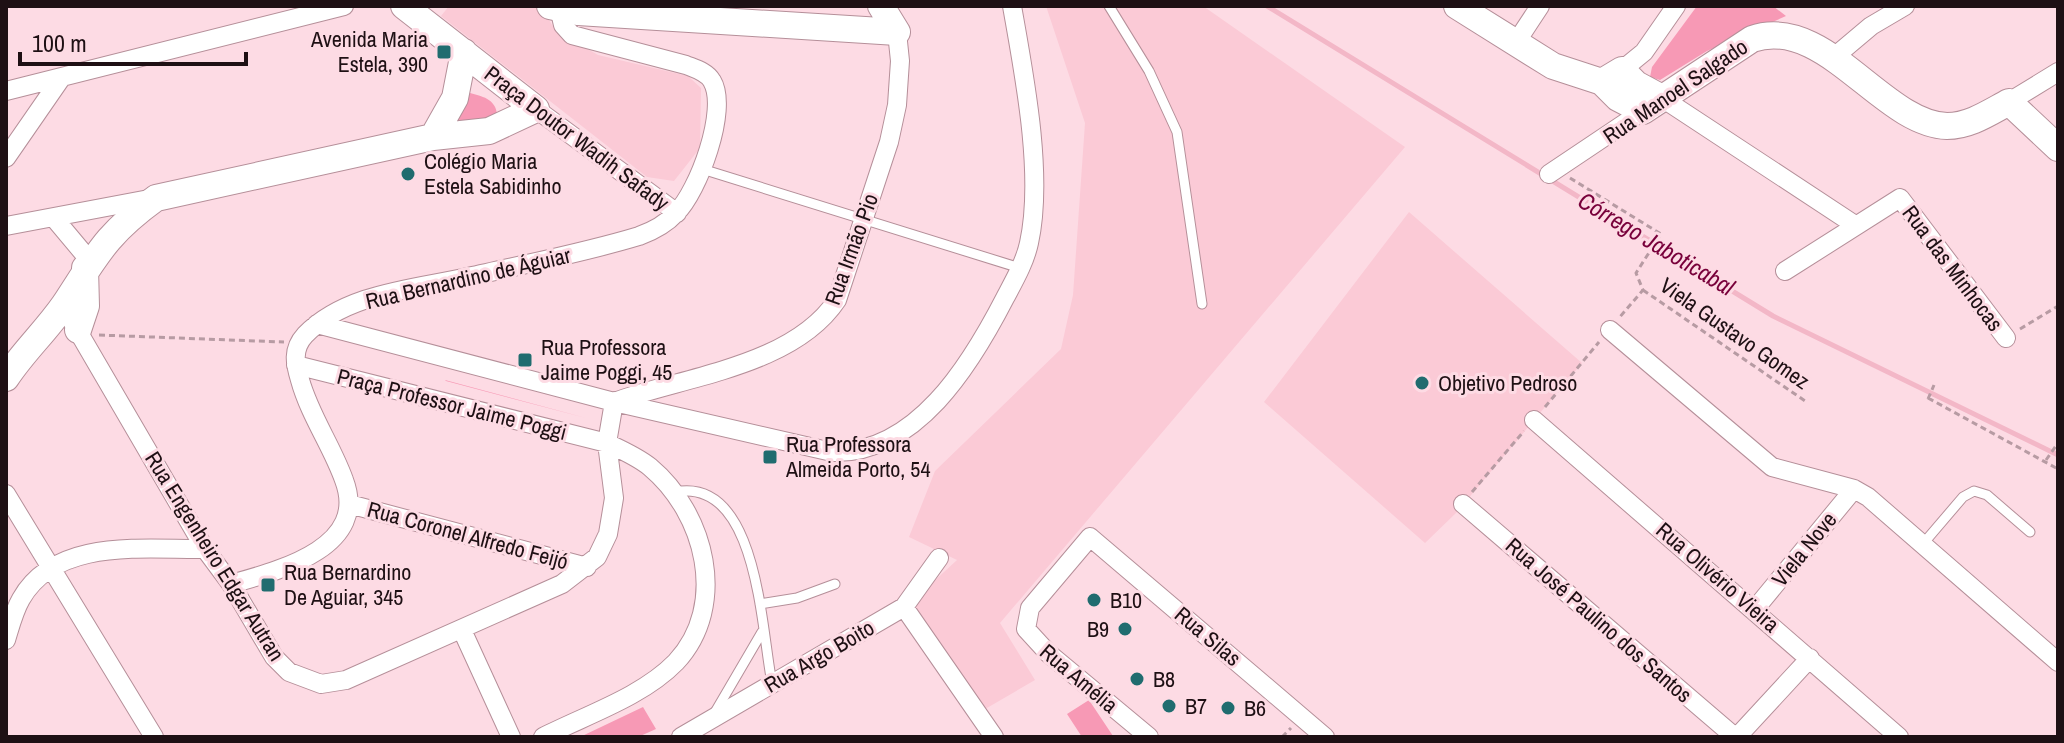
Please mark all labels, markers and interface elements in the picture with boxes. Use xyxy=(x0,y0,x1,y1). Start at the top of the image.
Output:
scale bar xyxy=(20,16,246,66)
place label: Avenida Maria Estela, 390 xyxy=(310,24,428,79)
text: 100 m xyxy=(32,27,87,59)
street label: Rua Manoel Salgado xyxy=(1597,31,1753,151)
marker: Avenida Maria Estela, 390 xyxy=(435,43,453,61)
street label: Praça Doutor Wadih Safady xyxy=(479,59,675,217)
place label: Colégio Maria Estela Sabidinho xyxy=(424,146,561,201)
marker: Colégio Maria Estela Sabidinho xyxy=(399,165,417,183)
water label: Córrego Jaboticabal xyxy=(1572,184,1741,303)
street label: Rua Irmão Pio xyxy=(817,189,885,309)
street label: Rua das Minhocas xyxy=(1896,199,2010,337)
street label: Rua Bernardino de Águiar xyxy=(362,240,574,316)
street label: Viela Gustavo Gomez xyxy=(1654,270,1816,396)
place label: Rua Professora Jaime Poggi, 45 xyxy=(541,332,672,387)
marker: Rua Professora Jaime Poggi, 45 xyxy=(516,351,534,369)
street label: Praça Professor Jaime Poggi xyxy=(334,361,570,447)
place label: Objetivo Pedroso xyxy=(1438,368,1577,398)
marker: Objetivo Pedroso xyxy=(1413,374,1431,392)
place label: Rua Professora Almeida Porto, 54 xyxy=(785,429,930,484)
street label: Rua Engenheiro Edgar Autran xyxy=(138,446,292,666)
marker: Rua Professora Almeida Porto, 54 xyxy=(761,448,779,466)
street label: Rua Coronel Alfredo Feijó xyxy=(364,494,572,576)
street label: Viela Nove xyxy=(1765,505,1843,593)
street label: Rua Olivério Vieira xyxy=(1650,515,1786,639)
street label: Rua José Paulino dos Santos xyxy=(1499,531,1699,709)
place label: Rua Bernardino De Aguiar, 345 xyxy=(284,557,411,612)
marker: Rua Bernardino De Aguiar, 345 xyxy=(259,576,277,594)
place label: B10 xyxy=(1110,585,1142,615)
marker: B10 xyxy=(1085,591,1103,609)
street label: Rua Silas xyxy=(1168,599,1248,673)
street label: Rua Argo Boito xyxy=(759,612,879,700)
place label: B9 xyxy=(1087,614,1109,644)
marker: B9 xyxy=(1116,620,1134,638)
street label: Rua Amélia xyxy=(1034,637,1124,719)
place label: B8 xyxy=(1153,664,1175,694)
marker: B8 xyxy=(1128,670,1146,688)
place label: B7 xyxy=(1185,691,1207,721)
place label: B6 xyxy=(1244,693,1266,723)
marker: B7 xyxy=(1160,697,1178,715)
marker: B6 xyxy=(1219,699,1237,717)

